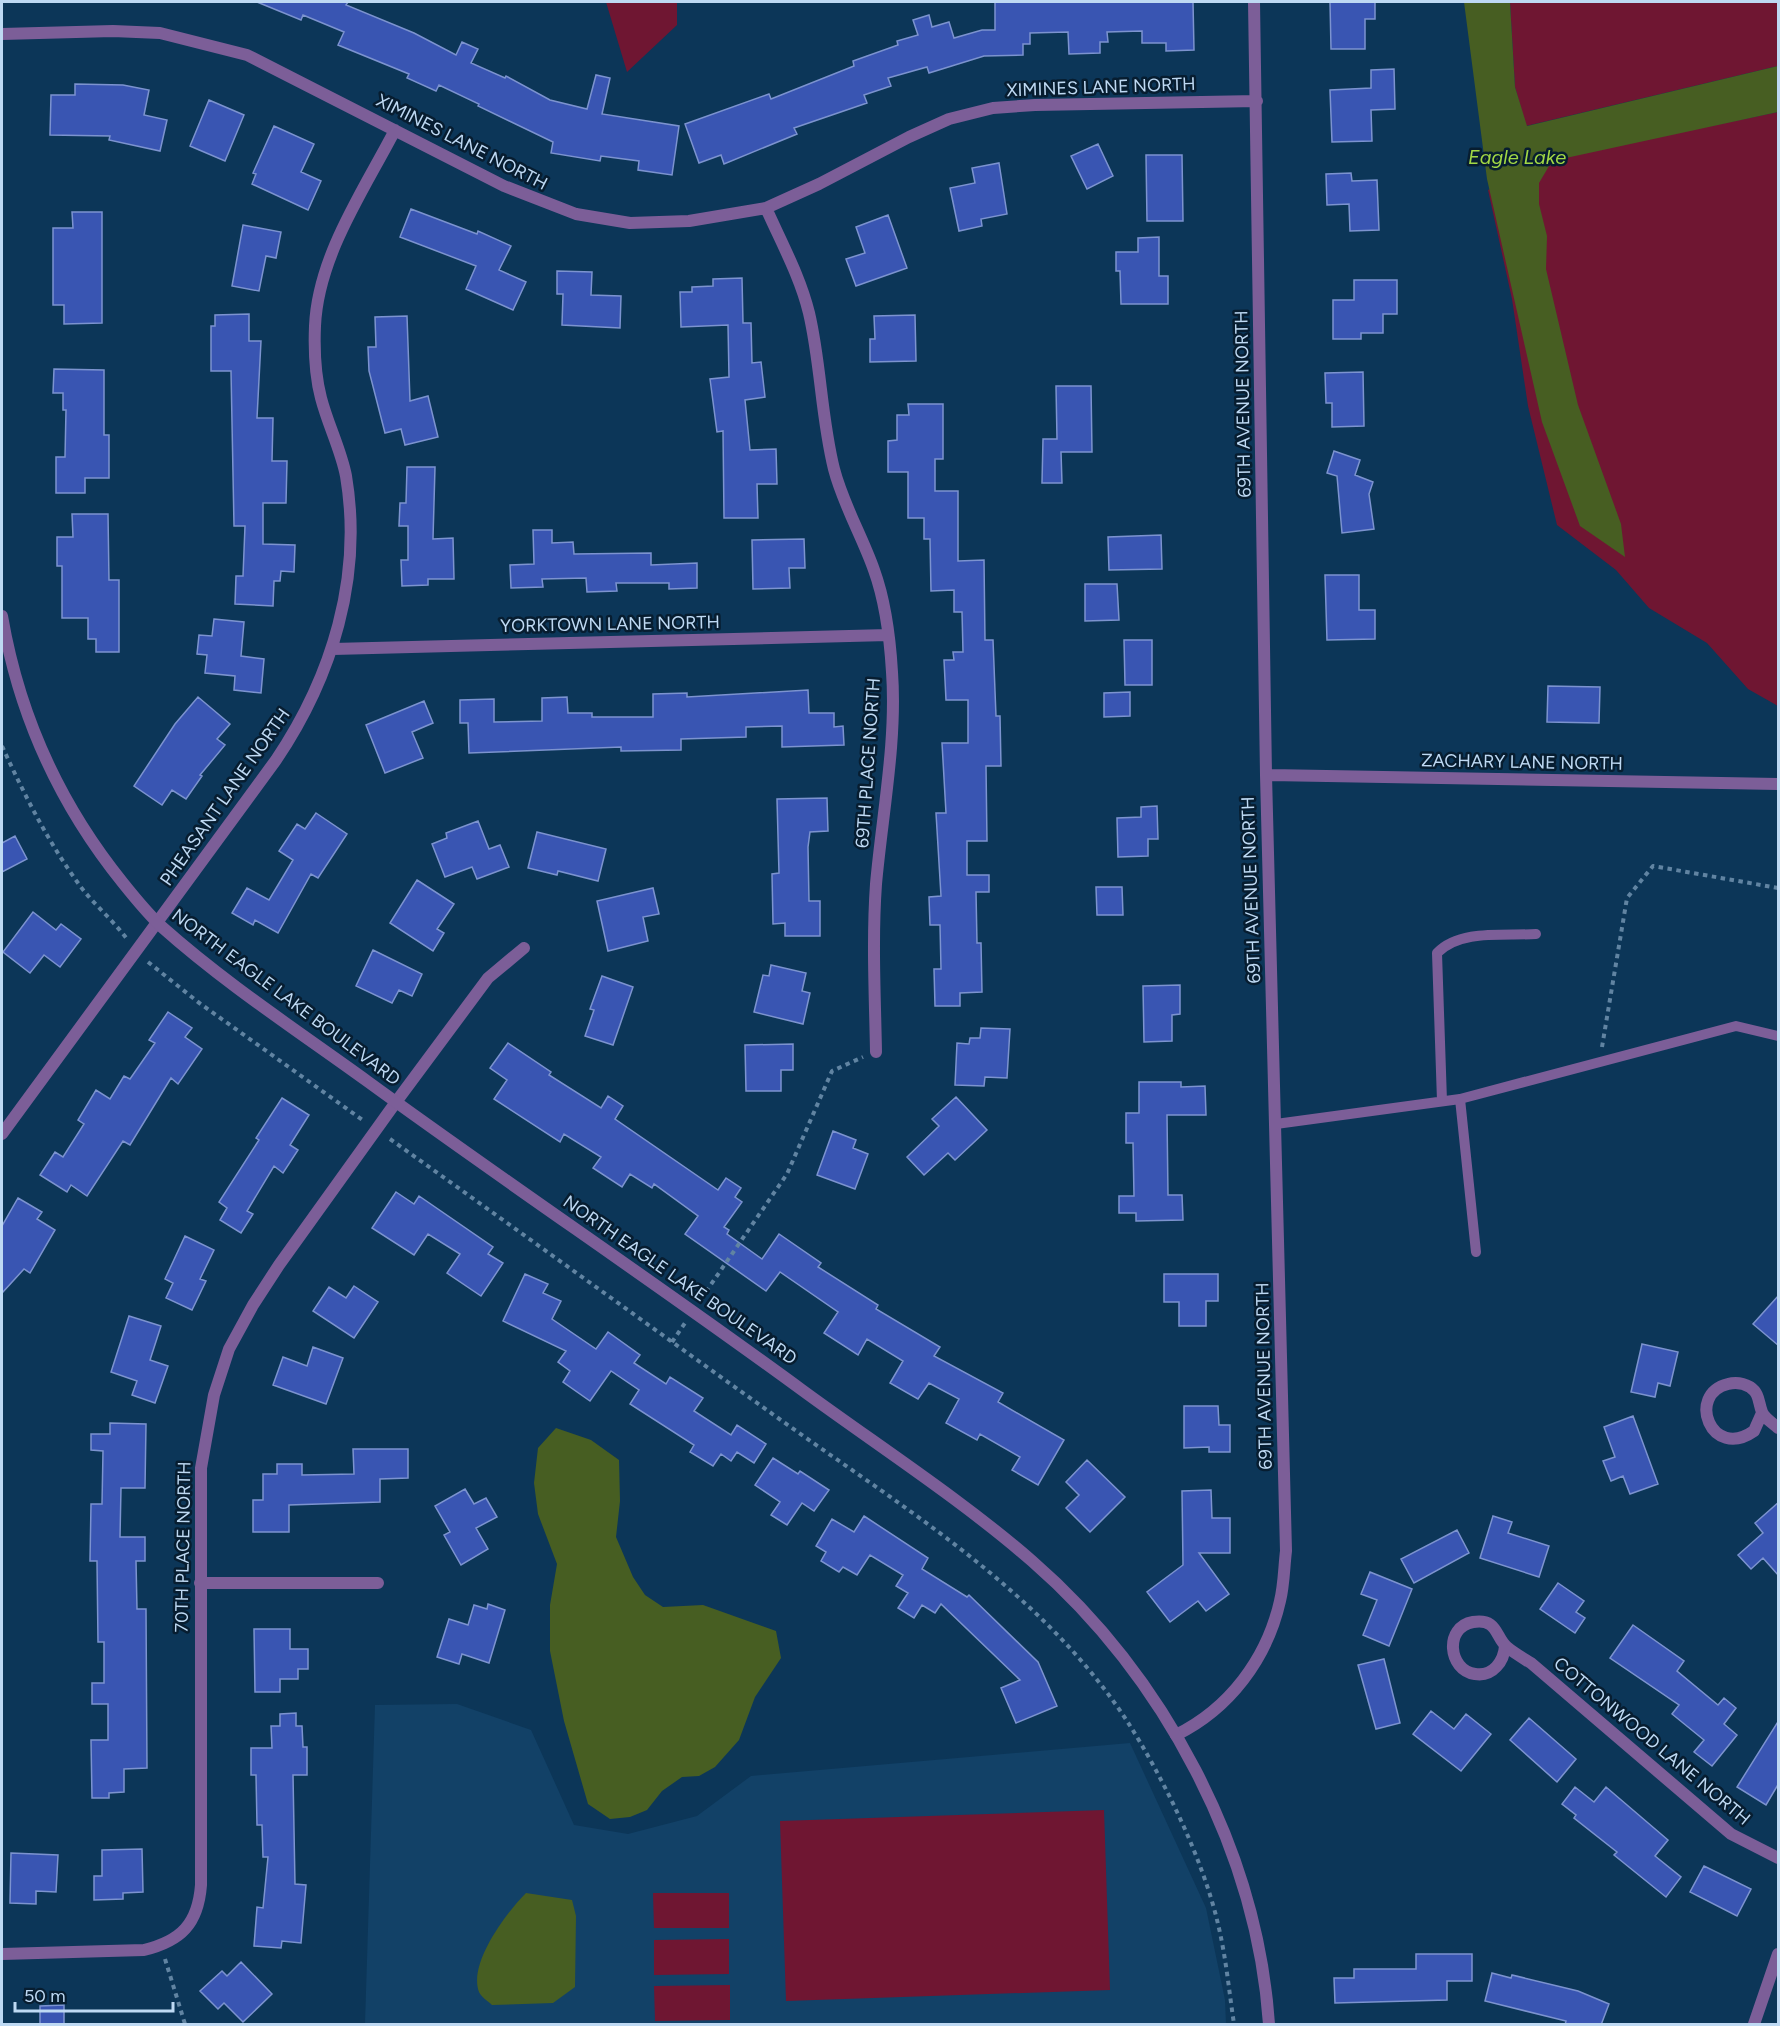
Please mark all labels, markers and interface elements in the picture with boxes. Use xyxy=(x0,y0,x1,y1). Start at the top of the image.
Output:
street label: XIMINES LANE NORTH xyxy=(1006,73,1196,101)
street label: XIMINES LANE NORTH xyxy=(373,89,551,195)
water label: Eagle Lake xyxy=(1468,145,1566,169)
street label: 69TH AVENUE NORTH xyxy=(1230,310,1256,498)
street label: YORKTOWN LANE NORTH xyxy=(500,611,720,637)
street label: 69TH PLACE NORTH xyxy=(851,677,885,849)
street label: PHEASANT LANE NORTH xyxy=(155,704,295,890)
street label: ZACHARY LANE NORTH xyxy=(1421,749,1623,775)
street label: 69TH AVENUE NORTH xyxy=(1237,796,1265,984)
street label: NORTH EAGLE LAKE BOULEVARD xyxy=(167,904,405,1090)
street label: NORTH EAGLE LAKE BOULEVARD xyxy=(559,1191,801,1369)
street label: 69TH AVENUE NORTH xyxy=(1251,1282,1277,1470)
street label: 70TH PLACE NORTH xyxy=(171,1461,195,1633)
street label: COTTONWOOD LANE NORTH xyxy=(1549,1652,1755,1830)
scale bar xyxy=(15,1975,172,2013)
text: 50 m xyxy=(24,1985,66,2007)

